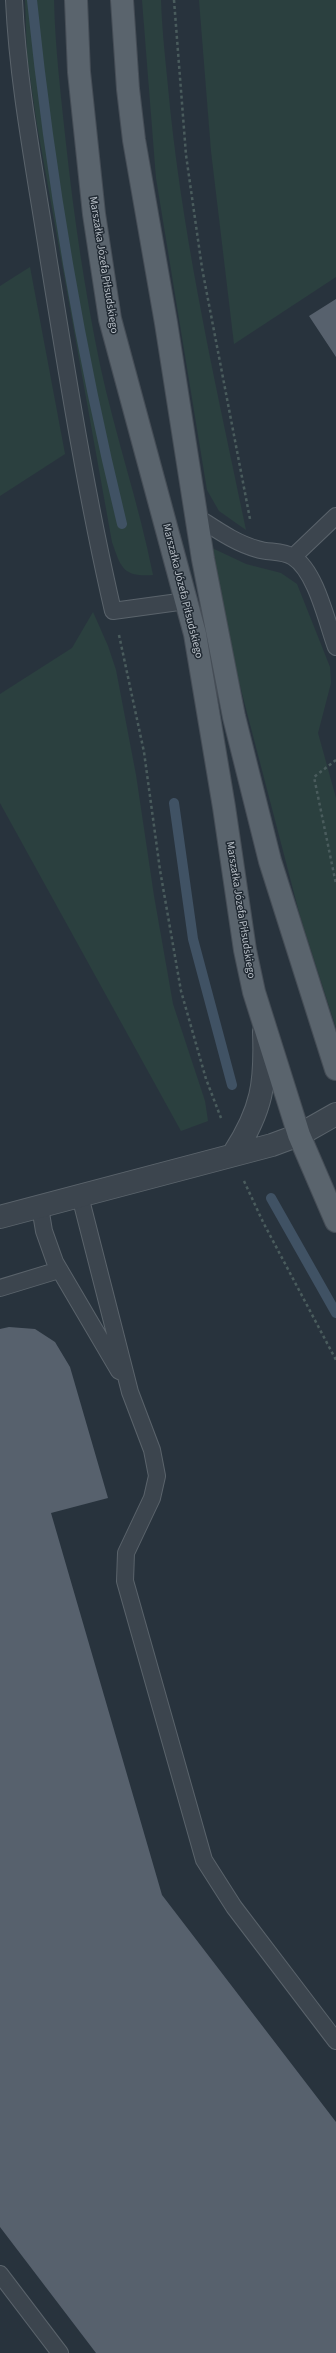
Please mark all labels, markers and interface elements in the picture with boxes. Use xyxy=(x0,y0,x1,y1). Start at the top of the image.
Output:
street label: Marszałka Józefa Piłsudskiego xyxy=(86,196,120,334)
street label: Marszałka Józefa Piłsudskiego xyxy=(159,522,205,660)
street label: Marszałka Józefa Piłsudskiego xyxy=(223,841,257,979)

